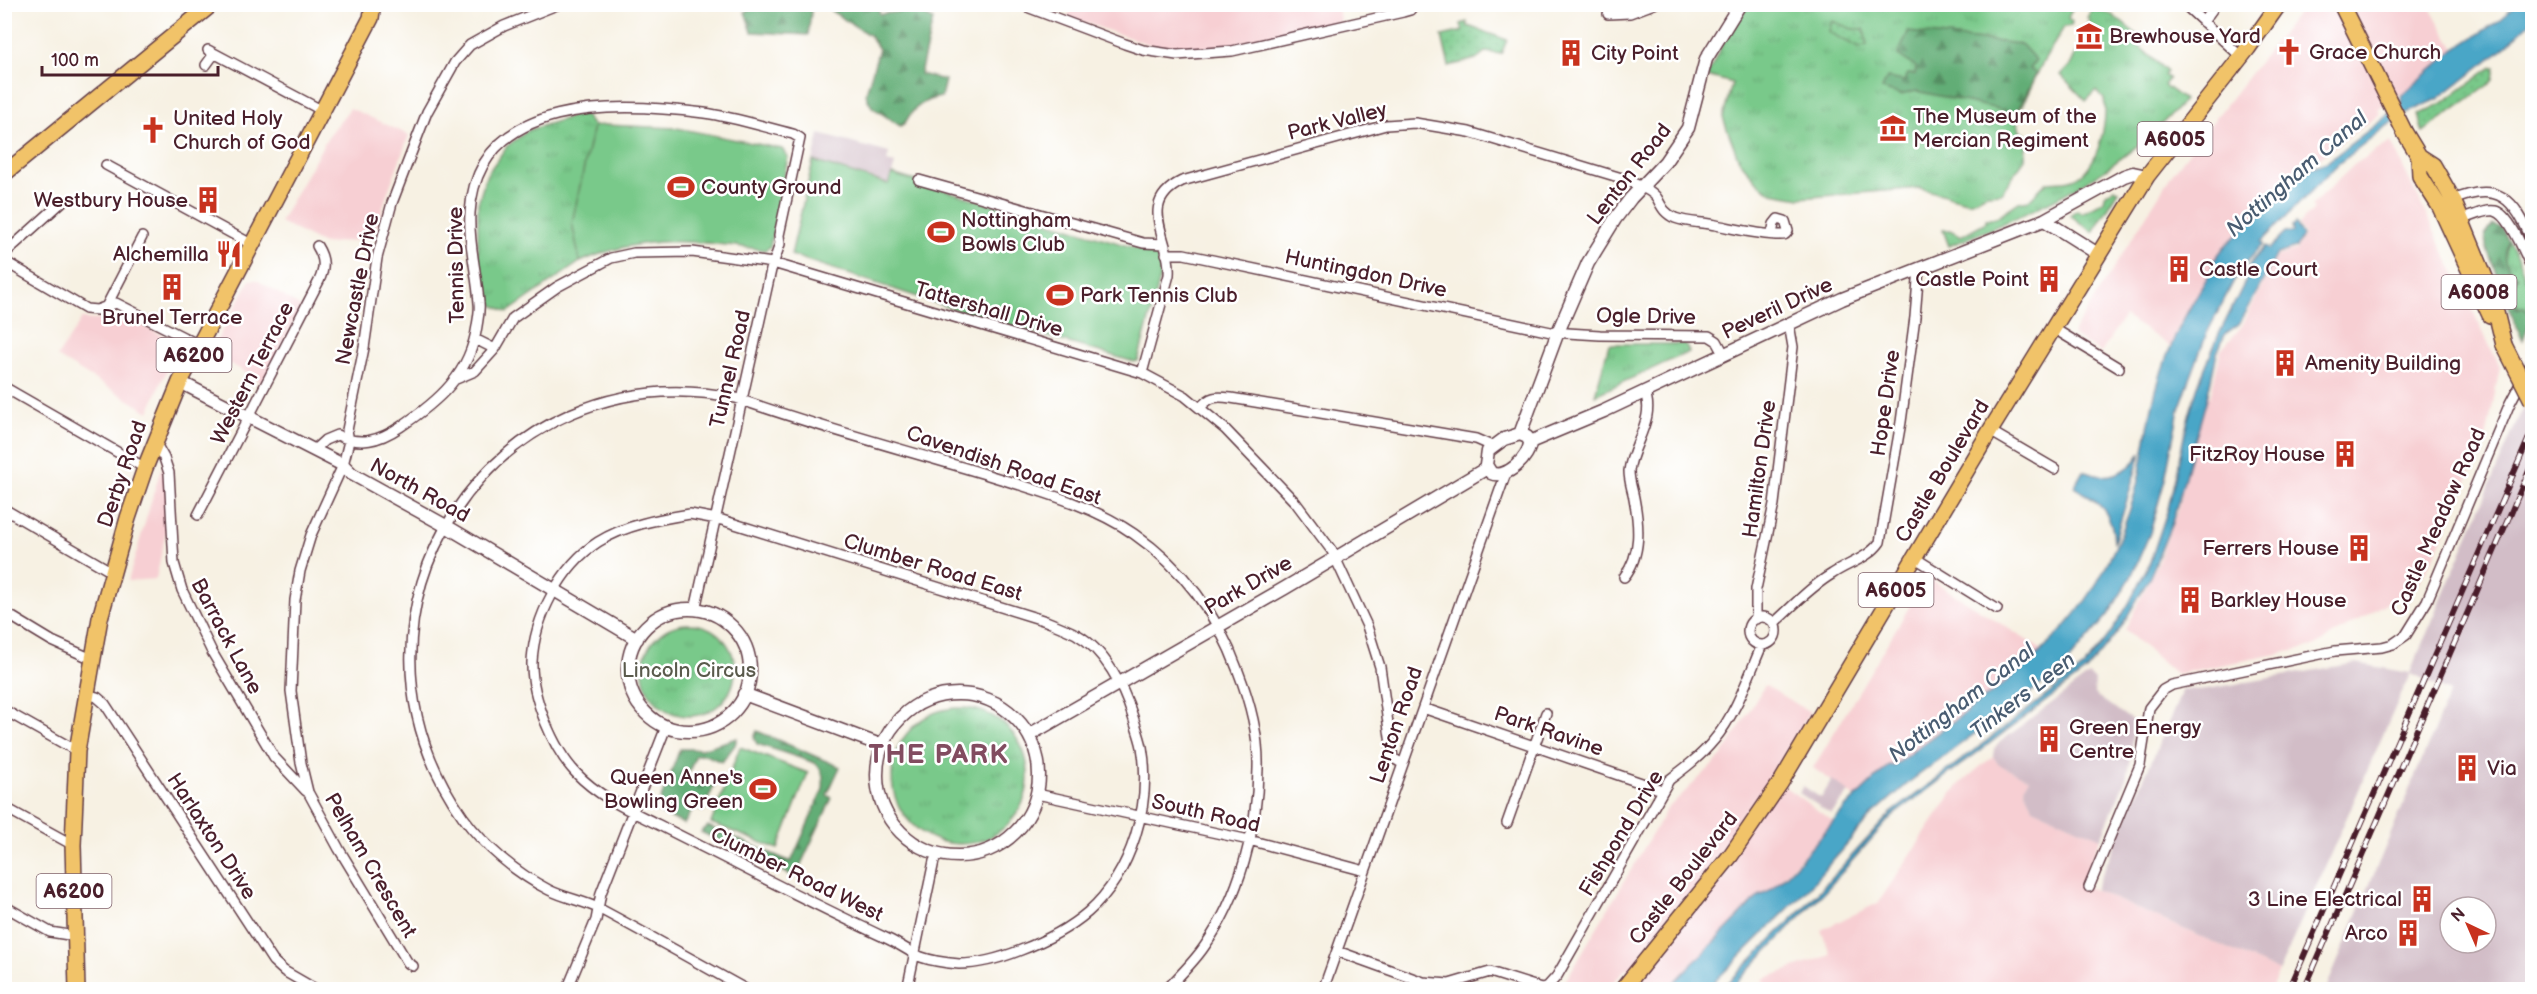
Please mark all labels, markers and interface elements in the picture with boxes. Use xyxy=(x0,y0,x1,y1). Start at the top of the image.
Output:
museum icon: Brewhouse Yard xyxy=(2074,21,2104,51)
place label: Brewhouse Yard xyxy=(2109,24,2261,49)
church icon: Grace Church xyxy=(2274,37,2304,67)
building icon: City Point xyxy=(1556,38,1586,68)
scale bar xyxy=(42,39,218,77)
place label: Grace Church xyxy=(2309,40,2441,65)
place label: City Point xyxy=(1591,41,1679,66)
text: 100 m xyxy=(51,50,99,71)
street label: Park Valley xyxy=(1285,97,1390,146)
place label: The Museum of the Mercian Regiment xyxy=(1913,104,2097,153)
water label: Nottingham Canal xyxy=(2221,105,2374,243)
place label: United Holy Church of God xyxy=(173,106,310,155)
museum icon: The Museum of the Mercian Regiment xyxy=(1878,113,1908,143)
church icon: United Holy Church of God xyxy=(138,115,168,145)
street label: Lenton Road xyxy=(1582,119,1677,230)
road number: A6005 xyxy=(2138,122,2212,156)
sports icon: County Ground xyxy=(666,172,696,202)
place label: County Ground xyxy=(701,175,842,200)
building icon: Westbury House xyxy=(193,185,223,215)
place label: Westbury House xyxy=(33,188,188,213)
street label: Tennis Drive xyxy=(443,206,470,324)
place label: Nottingham Bowls Club xyxy=(961,208,1071,257)
street label: Newcastle Drive xyxy=(331,211,384,367)
sports icon: Nottingham Bowls Club xyxy=(926,217,956,247)
restaurant icon: Alchemilla xyxy=(214,239,244,269)
place label: Alchemilla xyxy=(113,242,209,267)
street label: Huntingdon Drive xyxy=(1283,244,1449,303)
building icon: Castle Court xyxy=(2164,254,2194,284)
place label: Castle Court xyxy=(2199,257,2318,282)
building icon: Castle Point xyxy=(2034,264,2064,294)
place label: Castle Point xyxy=(1915,267,2030,292)
building icon: Brunel Terrace xyxy=(157,272,187,302)
street label: Peveril Drive xyxy=(1718,272,1837,345)
road number: A6008 xyxy=(2442,275,2516,309)
street label: Tattershall Drive xyxy=(912,276,1066,343)
sports icon: Park Tennis Club xyxy=(1045,280,1075,310)
place label: Park Tennis Club xyxy=(1080,283,1238,308)
street label: Western Terrace xyxy=(206,298,299,449)
street label: Ogle Drive xyxy=(1596,303,1696,330)
place label: Brunel Terrace xyxy=(102,305,242,330)
street label: Tunnel Road xyxy=(705,308,756,430)
road number: A6200 xyxy=(156,338,232,372)
street label: Hope Drive xyxy=(1866,348,1905,458)
building icon: Amenity Building xyxy=(2270,348,2300,378)
place label: Amenity Building xyxy=(2305,351,2461,376)
street label: Castle Boulevard xyxy=(1890,395,1995,547)
street label: Hamilton Drive xyxy=(1737,399,1782,540)
street label: Derby Road xyxy=(93,418,152,531)
street label: Cavendish Road East xyxy=(903,420,1105,511)
street label: Castle Meadow Road xyxy=(2386,424,2491,620)
building icon: FitzRoy House xyxy=(2330,439,2360,469)
place label: FitzRoy House xyxy=(2189,442,2325,467)
street label: North Road xyxy=(366,453,474,528)
street label: Clumber Road East xyxy=(841,528,1026,607)
building icon: Ferrers House xyxy=(2344,533,2374,563)
place label: Ferrers House xyxy=(2202,536,2339,561)
street label: Park Drive xyxy=(1200,550,1297,621)
road number: A6005 xyxy=(1858,573,1934,607)
street label: Barrack Lane xyxy=(186,574,268,698)
building icon: Barkley House xyxy=(2175,585,2205,615)
place label: Barkley House xyxy=(2210,588,2346,613)
water label: Nottingham Canal xyxy=(1883,637,2041,769)
water label: Tinkers Leen xyxy=(1965,647,2081,746)
park label: Lincoln Circus xyxy=(622,658,756,683)
street label: Lenton Road xyxy=(1365,664,1428,787)
street label: Park Ravine xyxy=(1491,701,1607,762)
place label: Green Energy Centre xyxy=(2069,715,2202,764)
building icon: Green Energy Centre xyxy=(2034,724,2064,754)
district label: THE PARK xyxy=(869,739,1009,771)
building icon: Via xyxy=(2452,753,2482,783)
place label: Via xyxy=(2487,756,2517,781)
place label: Queen Anne's Bowling Green xyxy=(604,765,743,814)
street label: Fishpond Drive xyxy=(1574,766,1669,901)
street label: Harlaxton Drive xyxy=(161,768,262,904)
sports icon: Queen Anne's Bowling Green xyxy=(748,774,778,804)
street label: Pelham Crescent xyxy=(319,788,422,943)
street label: South Road xyxy=(1149,789,1263,838)
street label: Castle Boulevard xyxy=(1624,807,1743,950)
street label: Clumber Road West xyxy=(706,822,888,927)
road number: A6200 xyxy=(36,874,112,908)
building icon: 3 Line Electrical xyxy=(2407,884,2437,914)
place label: 3 Line Electrical xyxy=(2248,887,2402,912)
north arrow xyxy=(2438,895,2498,955)
text: N xyxy=(2448,904,2470,926)
building icon: Arco xyxy=(2393,918,2423,948)
place label: Arco xyxy=(2345,921,2388,946)

